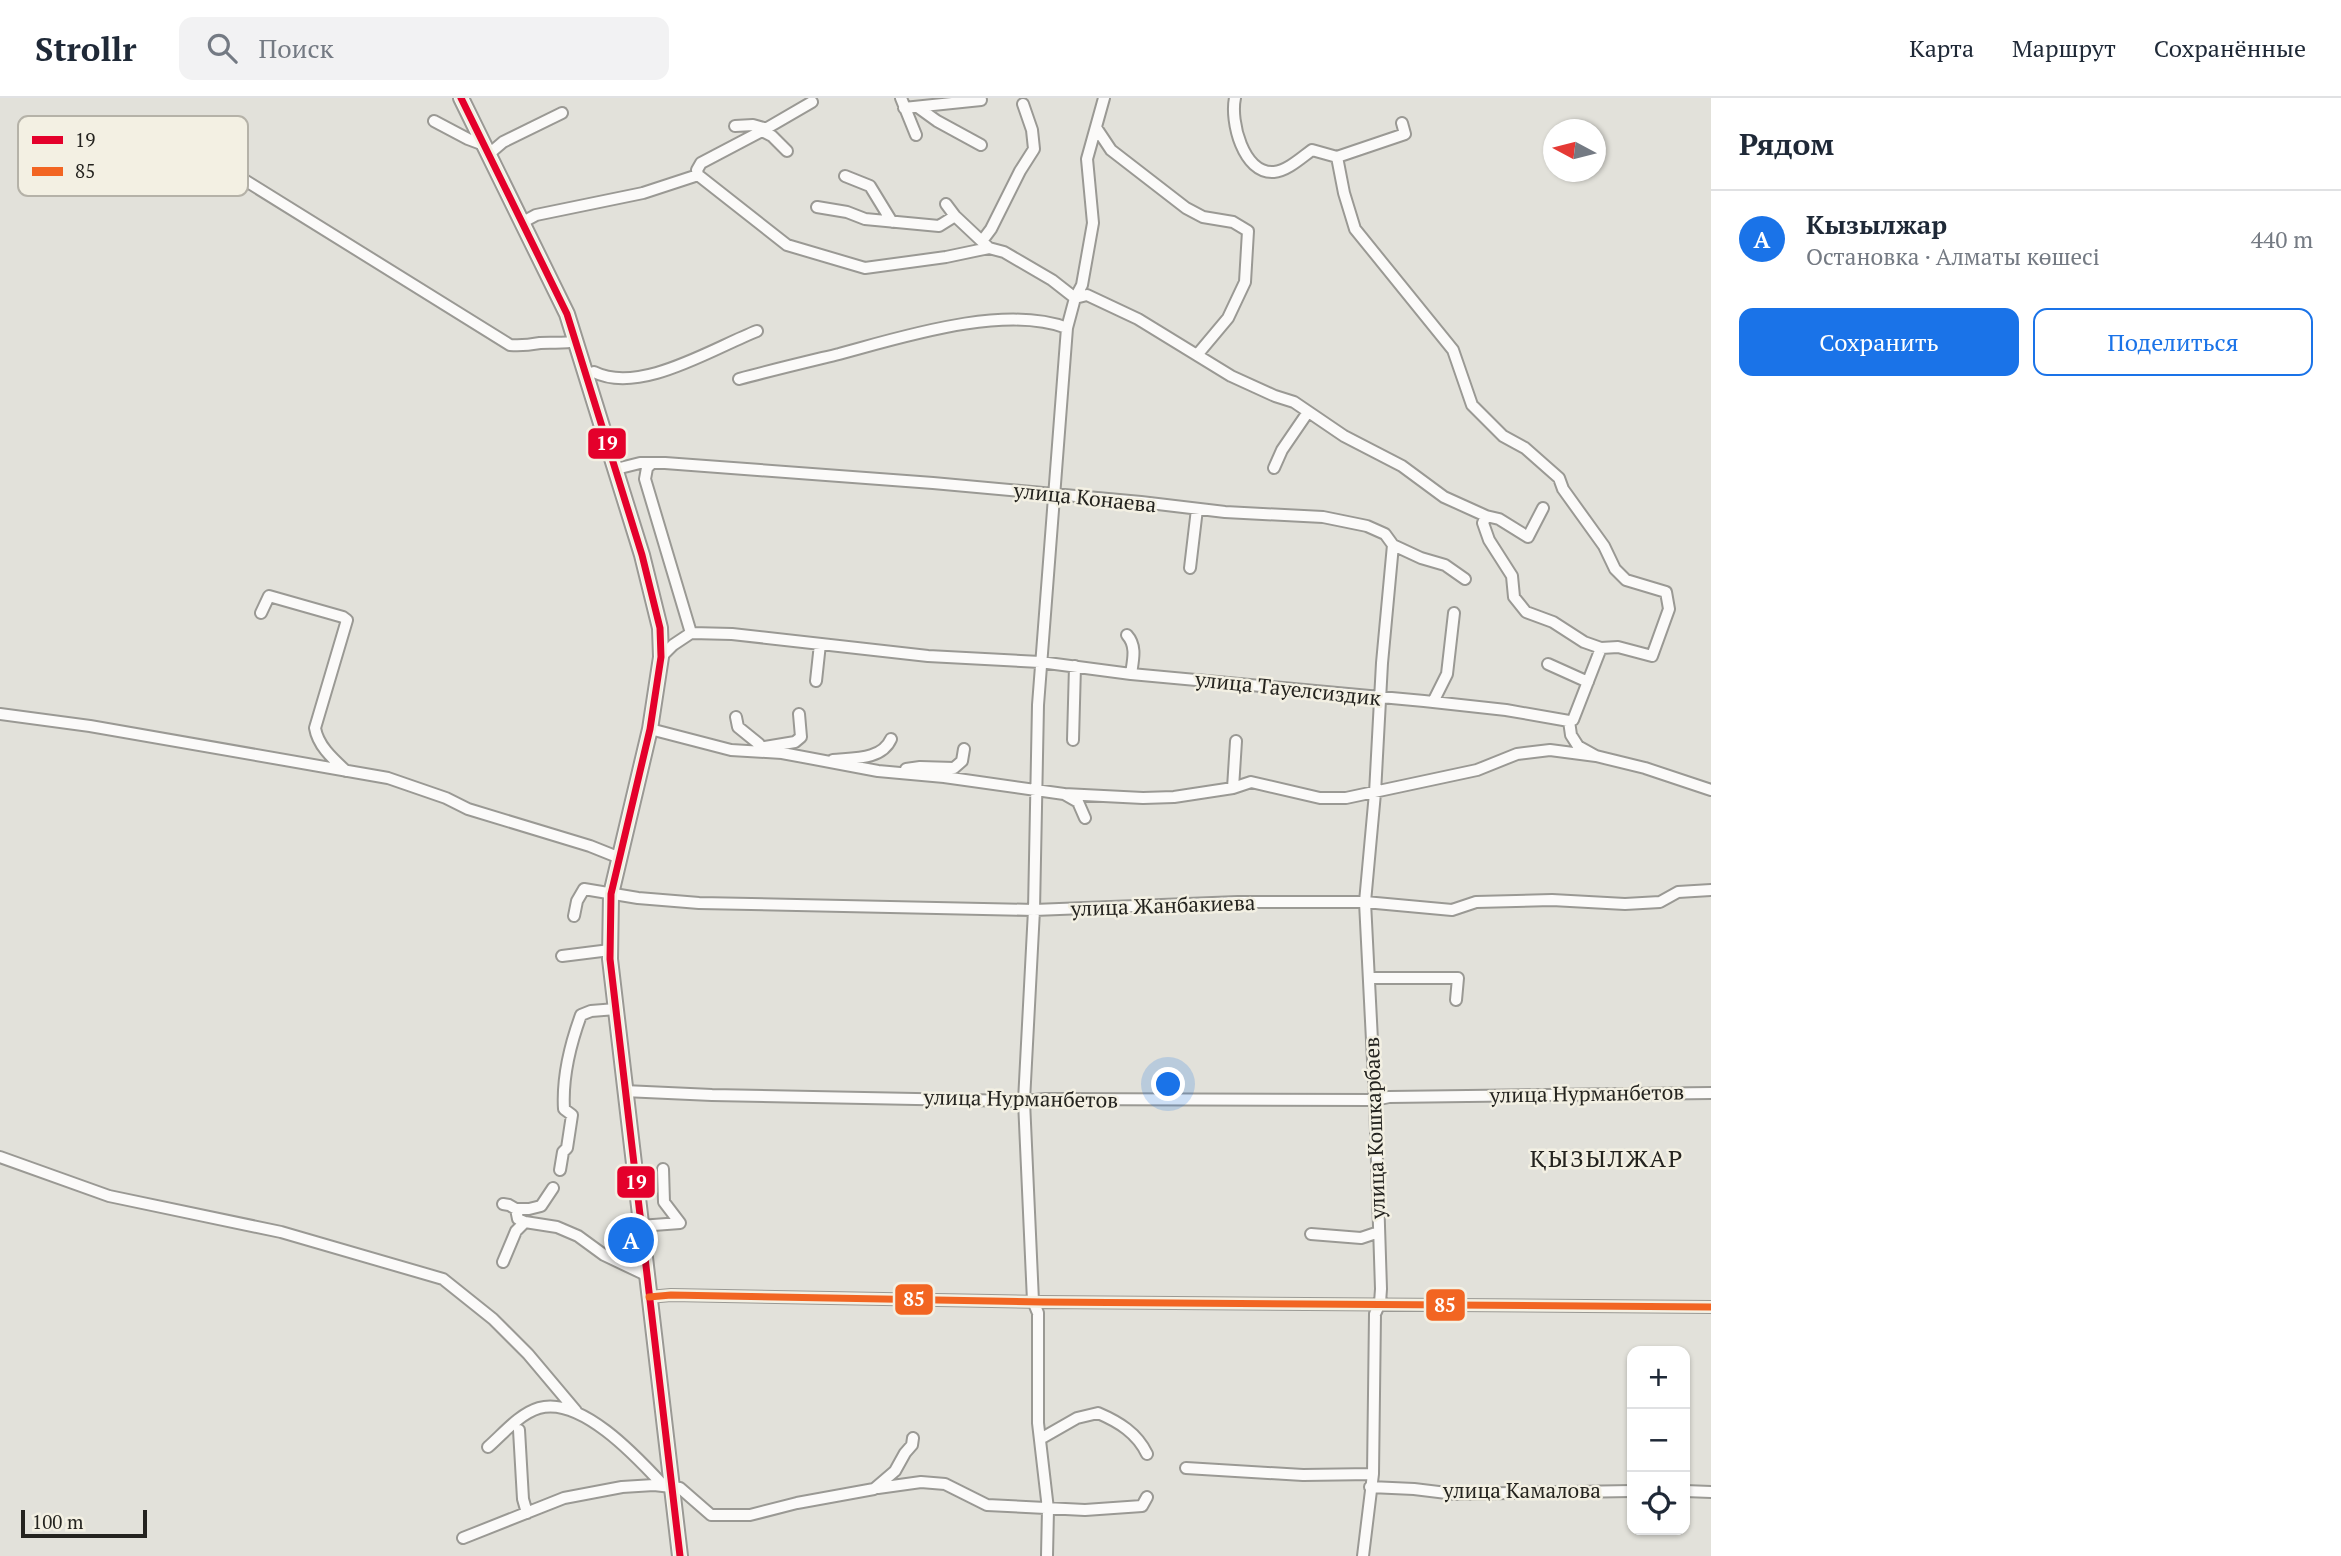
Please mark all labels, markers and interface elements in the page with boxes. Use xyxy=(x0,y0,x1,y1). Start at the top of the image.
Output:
search box xyxy=(179,17,669,80)
text: Strollr xyxy=(35,27,137,70)
icon: search xyxy=(203,29,241,67)
text: Поиск xyxy=(259,31,334,65)
text: Карта xyxy=(1909,32,1974,64)
text: Маршрут xyxy=(2012,32,2116,64)
text: Сохранённые xyxy=(2154,32,2306,64)
legend xyxy=(18,116,248,196)
north arrow xyxy=(1543,119,1606,182)
text: Рядом xyxy=(1739,124,1834,164)
text: 19 xyxy=(75,127,95,152)
text: 85 xyxy=(75,158,95,183)
text: Кызылжар xyxy=(1806,207,1947,241)
text: A xyxy=(1754,224,1770,255)
text: 440 m xyxy=(2251,224,2313,255)
text: Остановка · Алматы көшесі xyxy=(1806,241,2100,272)
button: Сохранить xyxy=(1739,308,2019,376)
button: Поделиться xyxy=(2033,308,2313,376)
line badge: 19 xyxy=(587,427,627,460)
text: 19 xyxy=(596,430,618,455)
street label: улица Конаева xyxy=(1011,475,1158,518)
street label: улица Тауелсиздик xyxy=(1193,664,1383,712)
street label: улица Жанбакиева xyxy=(1069,888,1256,922)
street label: улица Кошкарбаев xyxy=(1357,1036,1391,1221)
your location xyxy=(1151,1067,1185,1101)
street label: улица Нурманбетов xyxy=(1488,1077,1685,1109)
street label: улица Нурманбетов xyxy=(922,1082,1119,1114)
district label: ҚЫЗЫЛЖАР xyxy=(1530,1142,1684,1174)
line badge: 19 xyxy=(616,1165,656,1199)
text: 19 xyxy=(625,1169,647,1194)
pin: A xyxy=(608,1214,654,1266)
line badge: 85 xyxy=(894,1283,934,1316)
text: 85 xyxy=(903,1286,925,1311)
line badge: 85 xyxy=(1425,1288,1466,1322)
text: 85 xyxy=(1434,1292,1456,1317)
map controls xyxy=(1627,1346,1690,1535)
button: + xyxy=(1627,1346,1690,1409)
button: − xyxy=(1627,1409,1690,1472)
button: locate xyxy=(1627,1472,1690,1535)
street label: улица Камалова xyxy=(1442,1476,1601,1504)
scale bar xyxy=(21,1507,147,1539)
text: 100 m xyxy=(32,1509,83,1534)

